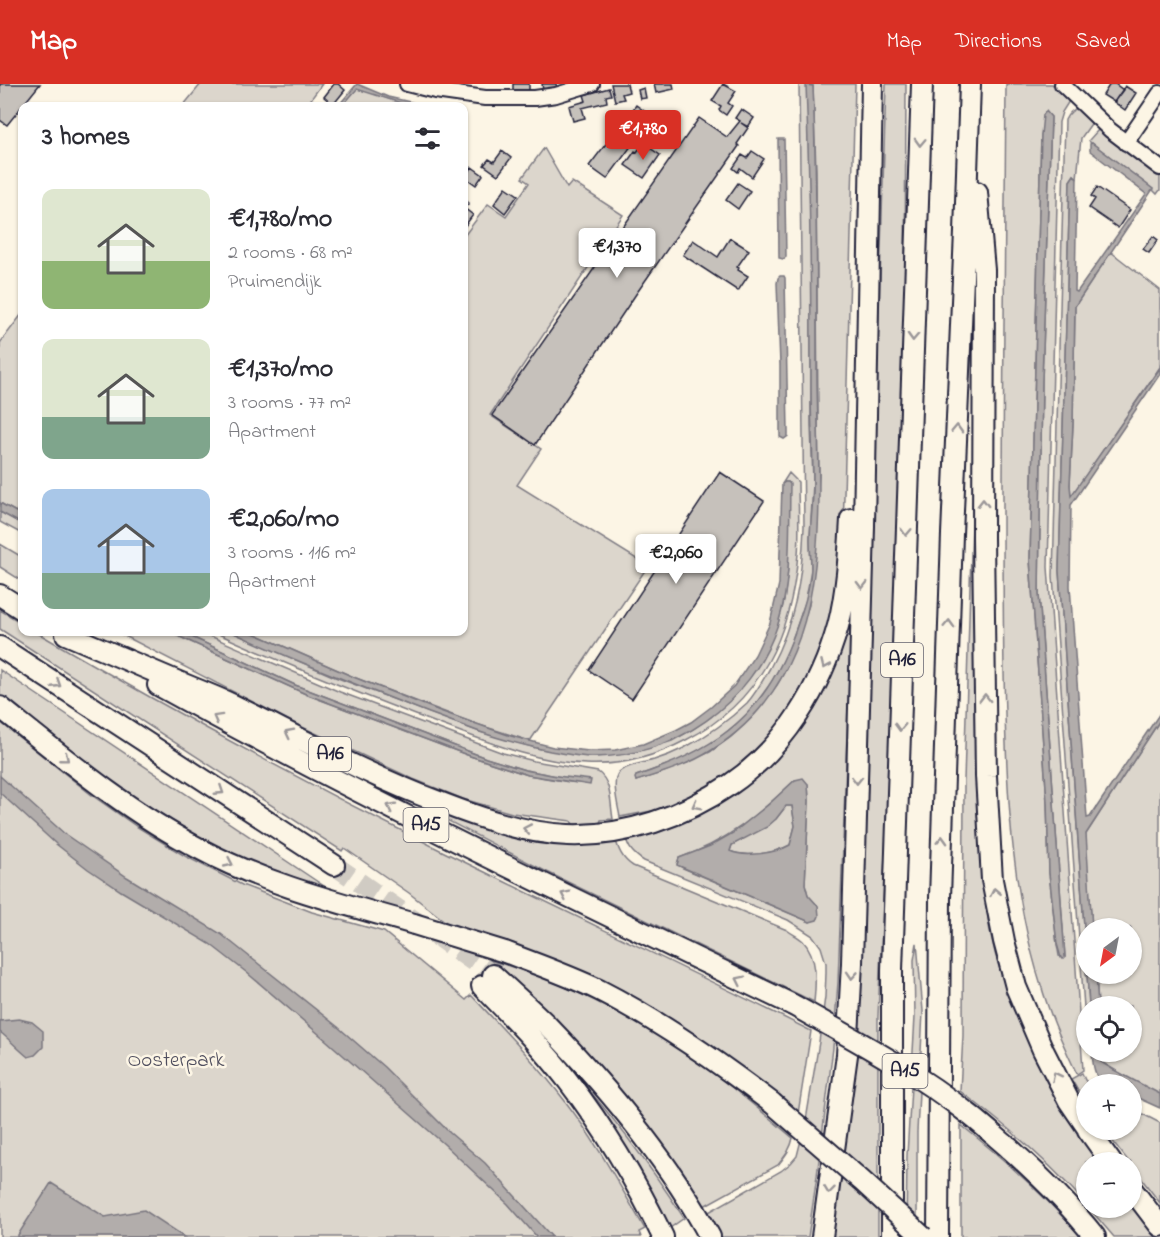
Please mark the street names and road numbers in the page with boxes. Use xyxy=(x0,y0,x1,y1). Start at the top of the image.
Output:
road number: A16 xyxy=(881,643,923,677)
road number: A16 xyxy=(309,737,351,771)
road number: A15 xyxy=(404,808,448,842)
road number: A15 xyxy=(882,1054,928,1088)

